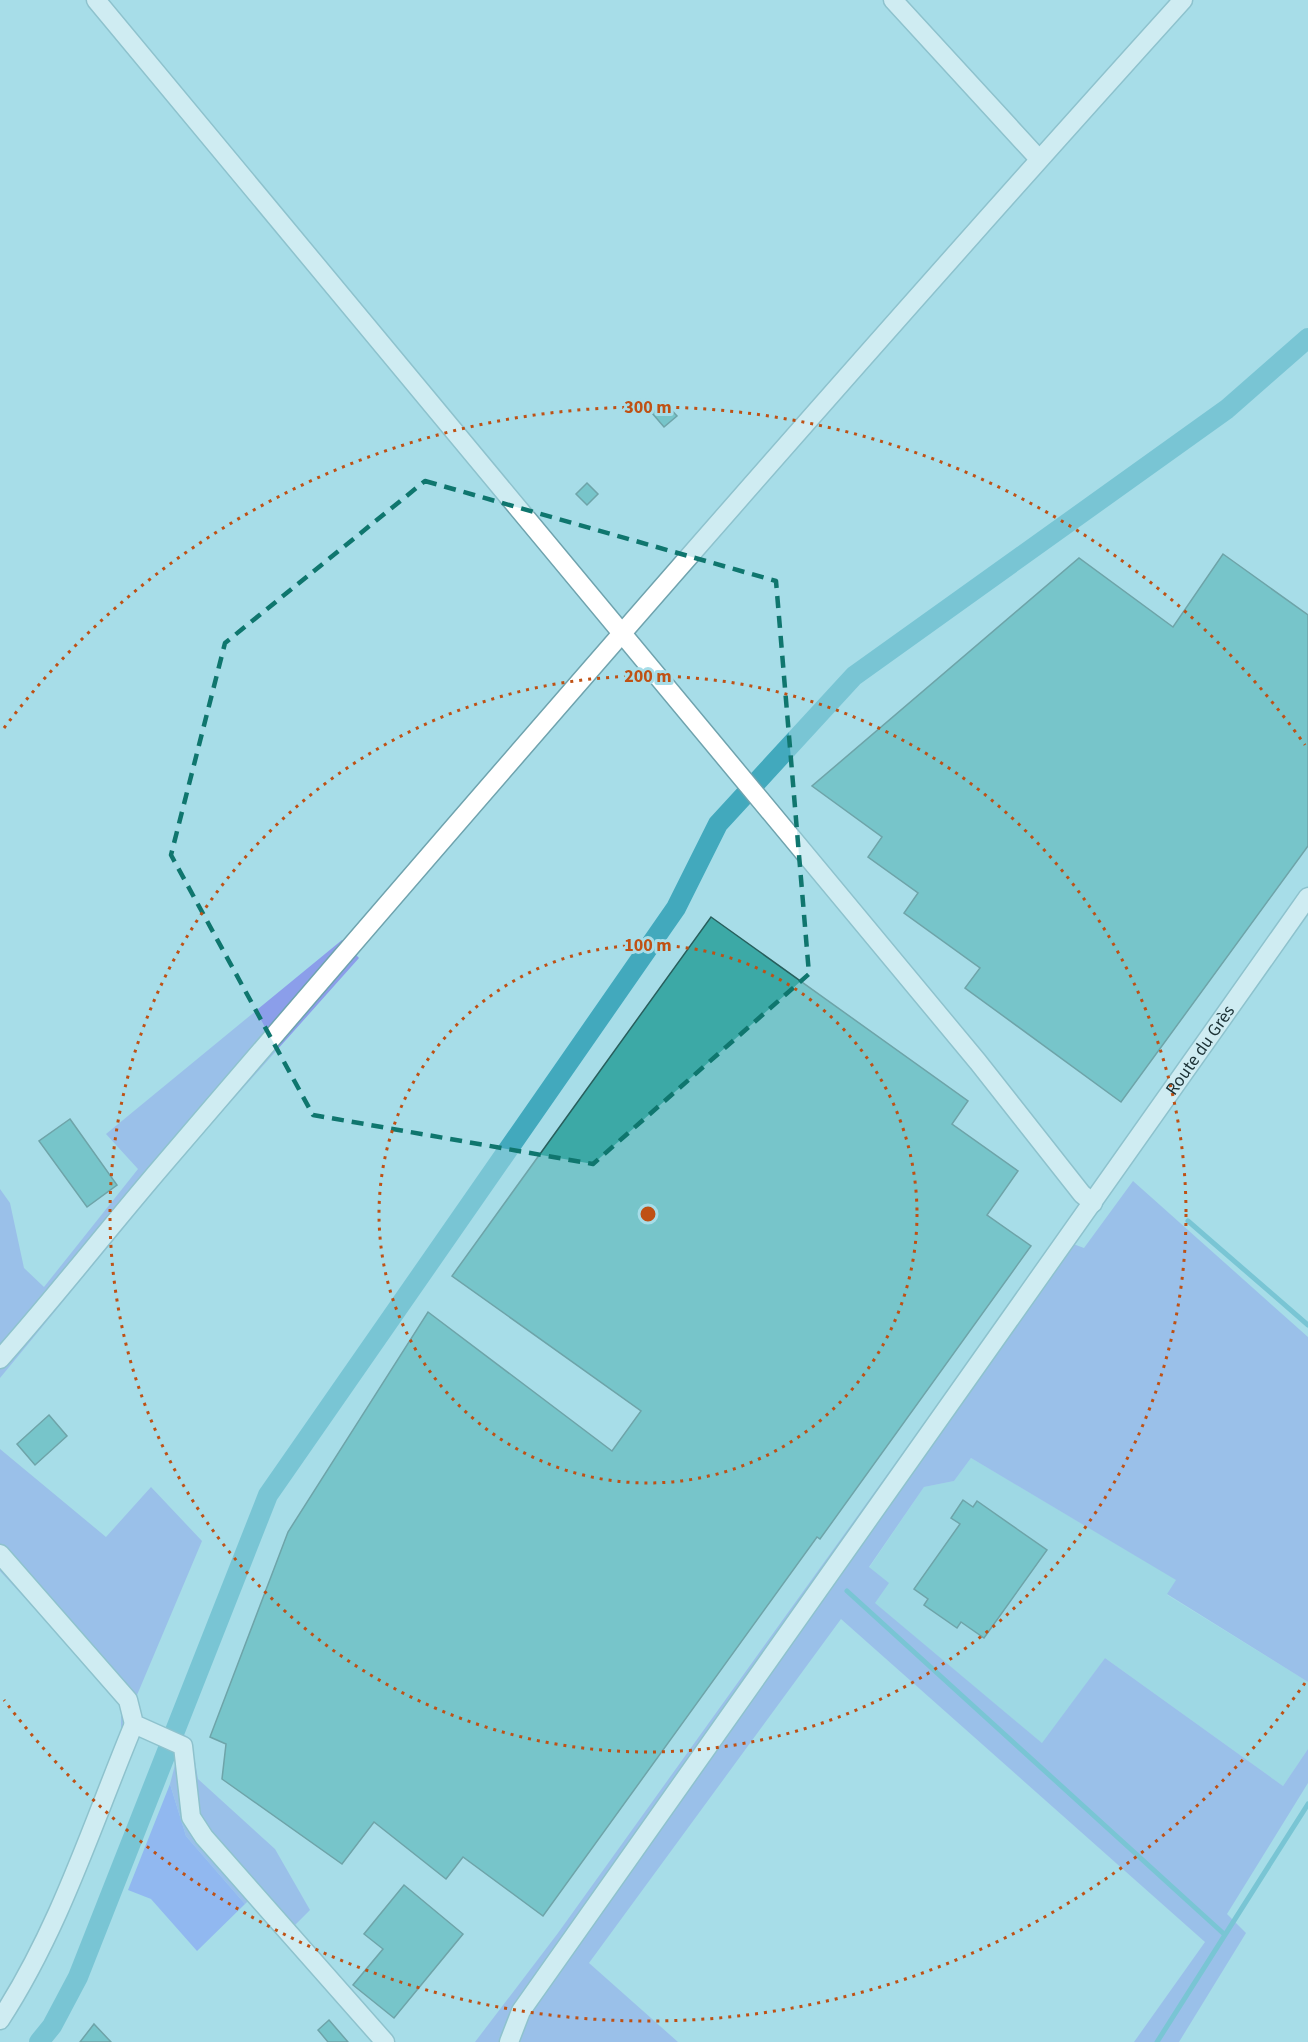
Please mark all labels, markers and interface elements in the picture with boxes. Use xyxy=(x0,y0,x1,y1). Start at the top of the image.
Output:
text: 300 m xyxy=(624,395,672,420)
text: 200 m xyxy=(624,664,672,689)
text: 100 m xyxy=(624,933,672,958)
street label: Route du Grès xyxy=(1159,1000,1241,1100)
centre of rings xyxy=(638,1204,658,1224)

